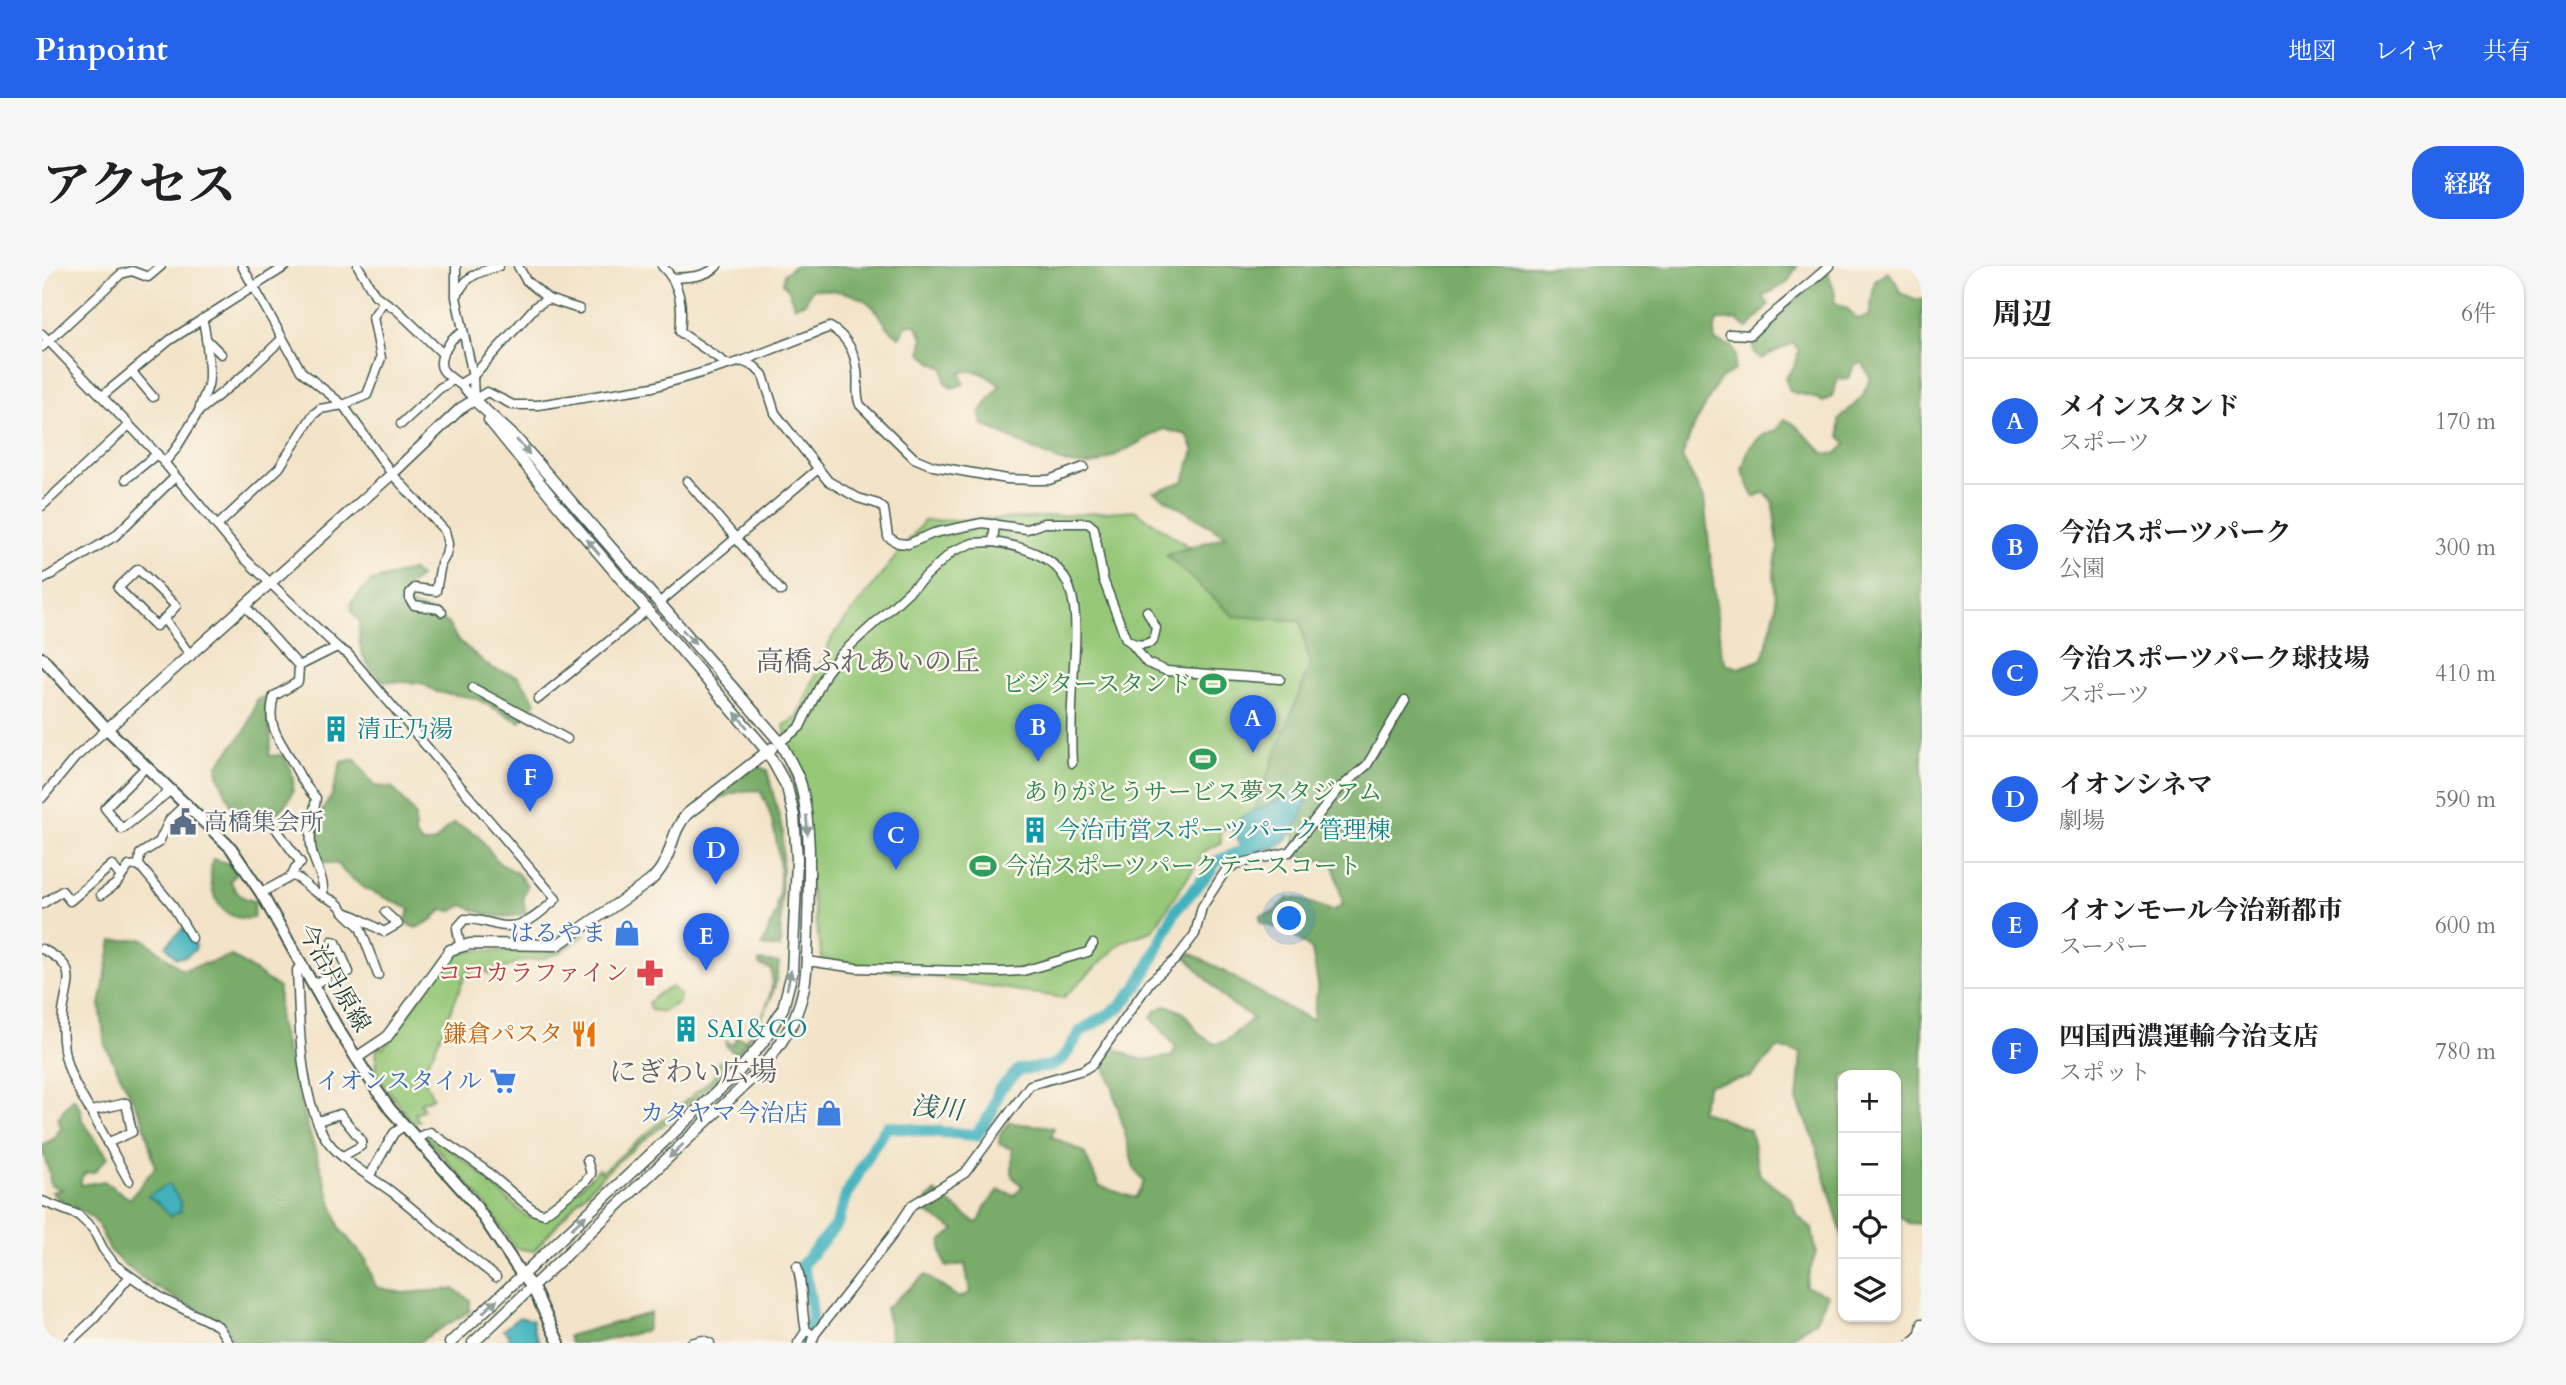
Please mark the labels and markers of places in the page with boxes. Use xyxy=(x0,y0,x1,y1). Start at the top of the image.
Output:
place label: ビジタースタンド xyxy=(1002,668,1192,701)
sports icon: ビジタースタンド xyxy=(1198,669,1228,699)
pin: A xyxy=(1230,695,1276,753)
pin: B xyxy=(1015,704,1061,762)
place label: 清正乃湯 xyxy=(357,713,453,746)
building icon: 清正乃湯 xyxy=(321,714,351,744)
sports icon: ありがとうサービス夢スタジアム xyxy=(1188,744,1218,774)
pin: F xyxy=(507,754,553,812)
place label: ありがとうサービス夢スタジアム xyxy=(1024,776,1382,809)
place label: 高橋集会所 xyxy=(204,806,324,839)
public building icon: 高橋集会所 xyxy=(168,807,198,837)
pin: C xyxy=(873,812,919,870)
place label: 今治市営スポーツパーク管理棟 xyxy=(1056,814,1391,847)
building icon: 今治市営スポーツパーク管理棟 xyxy=(1020,815,1050,845)
pin: D xyxy=(693,827,739,885)
place label: 今治スポーツパークテニスコート xyxy=(1004,850,1362,883)
sports icon: 今治スポーツパークテニスコート xyxy=(968,851,998,881)
pin: E xyxy=(683,913,729,971)
place label: はるやま xyxy=(510,917,606,950)
shop icon: はるやま xyxy=(612,918,642,948)
place label: ココカラファイン xyxy=(437,957,629,990)
pharmacy icon: ココカラファイン xyxy=(635,958,665,988)
place label: SAI＆CO xyxy=(707,1013,807,1046)
building icon: SAI＆CO xyxy=(671,1014,701,1044)
place label: 鎌倉パスタ xyxy=(443,1018,563,1051)
restaurant icon: 鎌倉パスタ xyxy=(569,1019,599,1049)
place label: イオンスタイル xyxy=(316,1065,482,1098)
supermarket icon: イオンスタイル xyxy=(488,1066,518,1096)
place label: カタヤマ今治店 xyxy=(640,1097,808,1130)
shop icon: カタヤマ今治店 xyxy=(814,1098,844,1128)

